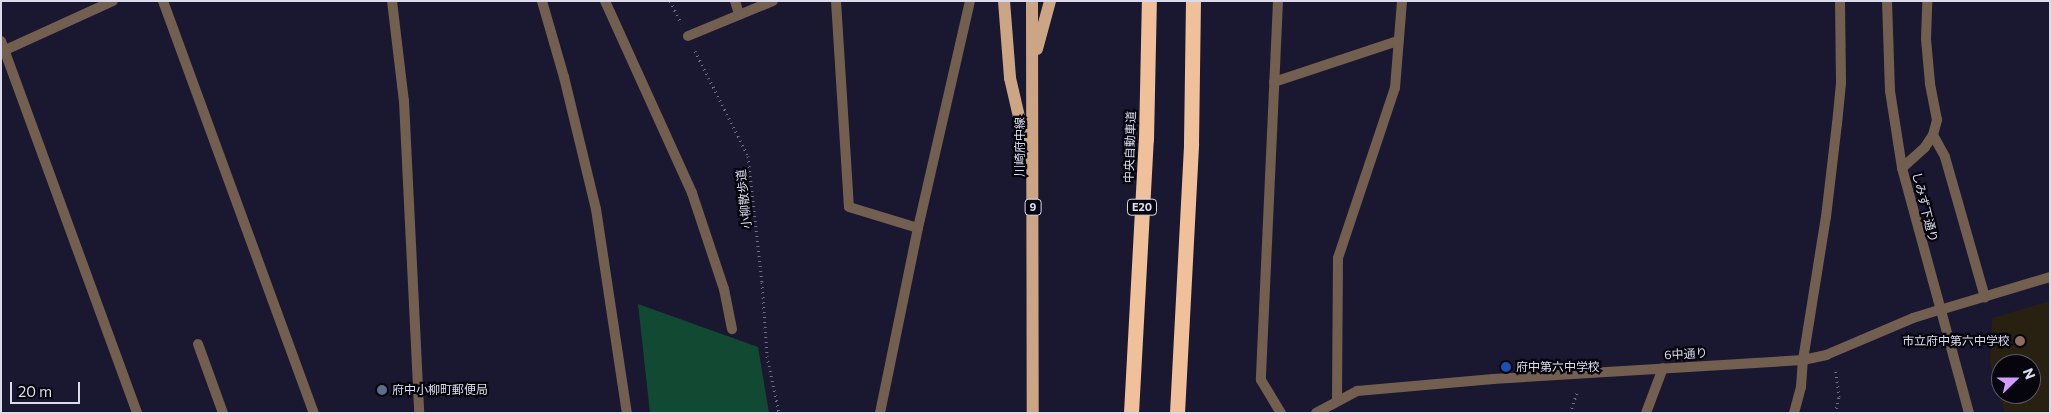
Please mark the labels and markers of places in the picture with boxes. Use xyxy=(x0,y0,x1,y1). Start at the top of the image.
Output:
place label: 市立府中第六中学校 xyxy=(1902,334,2010,348)
marker: 市立府中第六中学校 xyxy=(2014,335,2026,347)
place label: 府中第六中学校 xyxy=(1516,360,1600,374)
marker: 府中第六中学校 xyxy=(1500,361,1512,373)
place label: 府中小柳町郵便局 xyxy=(392,383,488,397)
marker: 府中小柳町郵便局 xyxy=(376,384,388,396)

